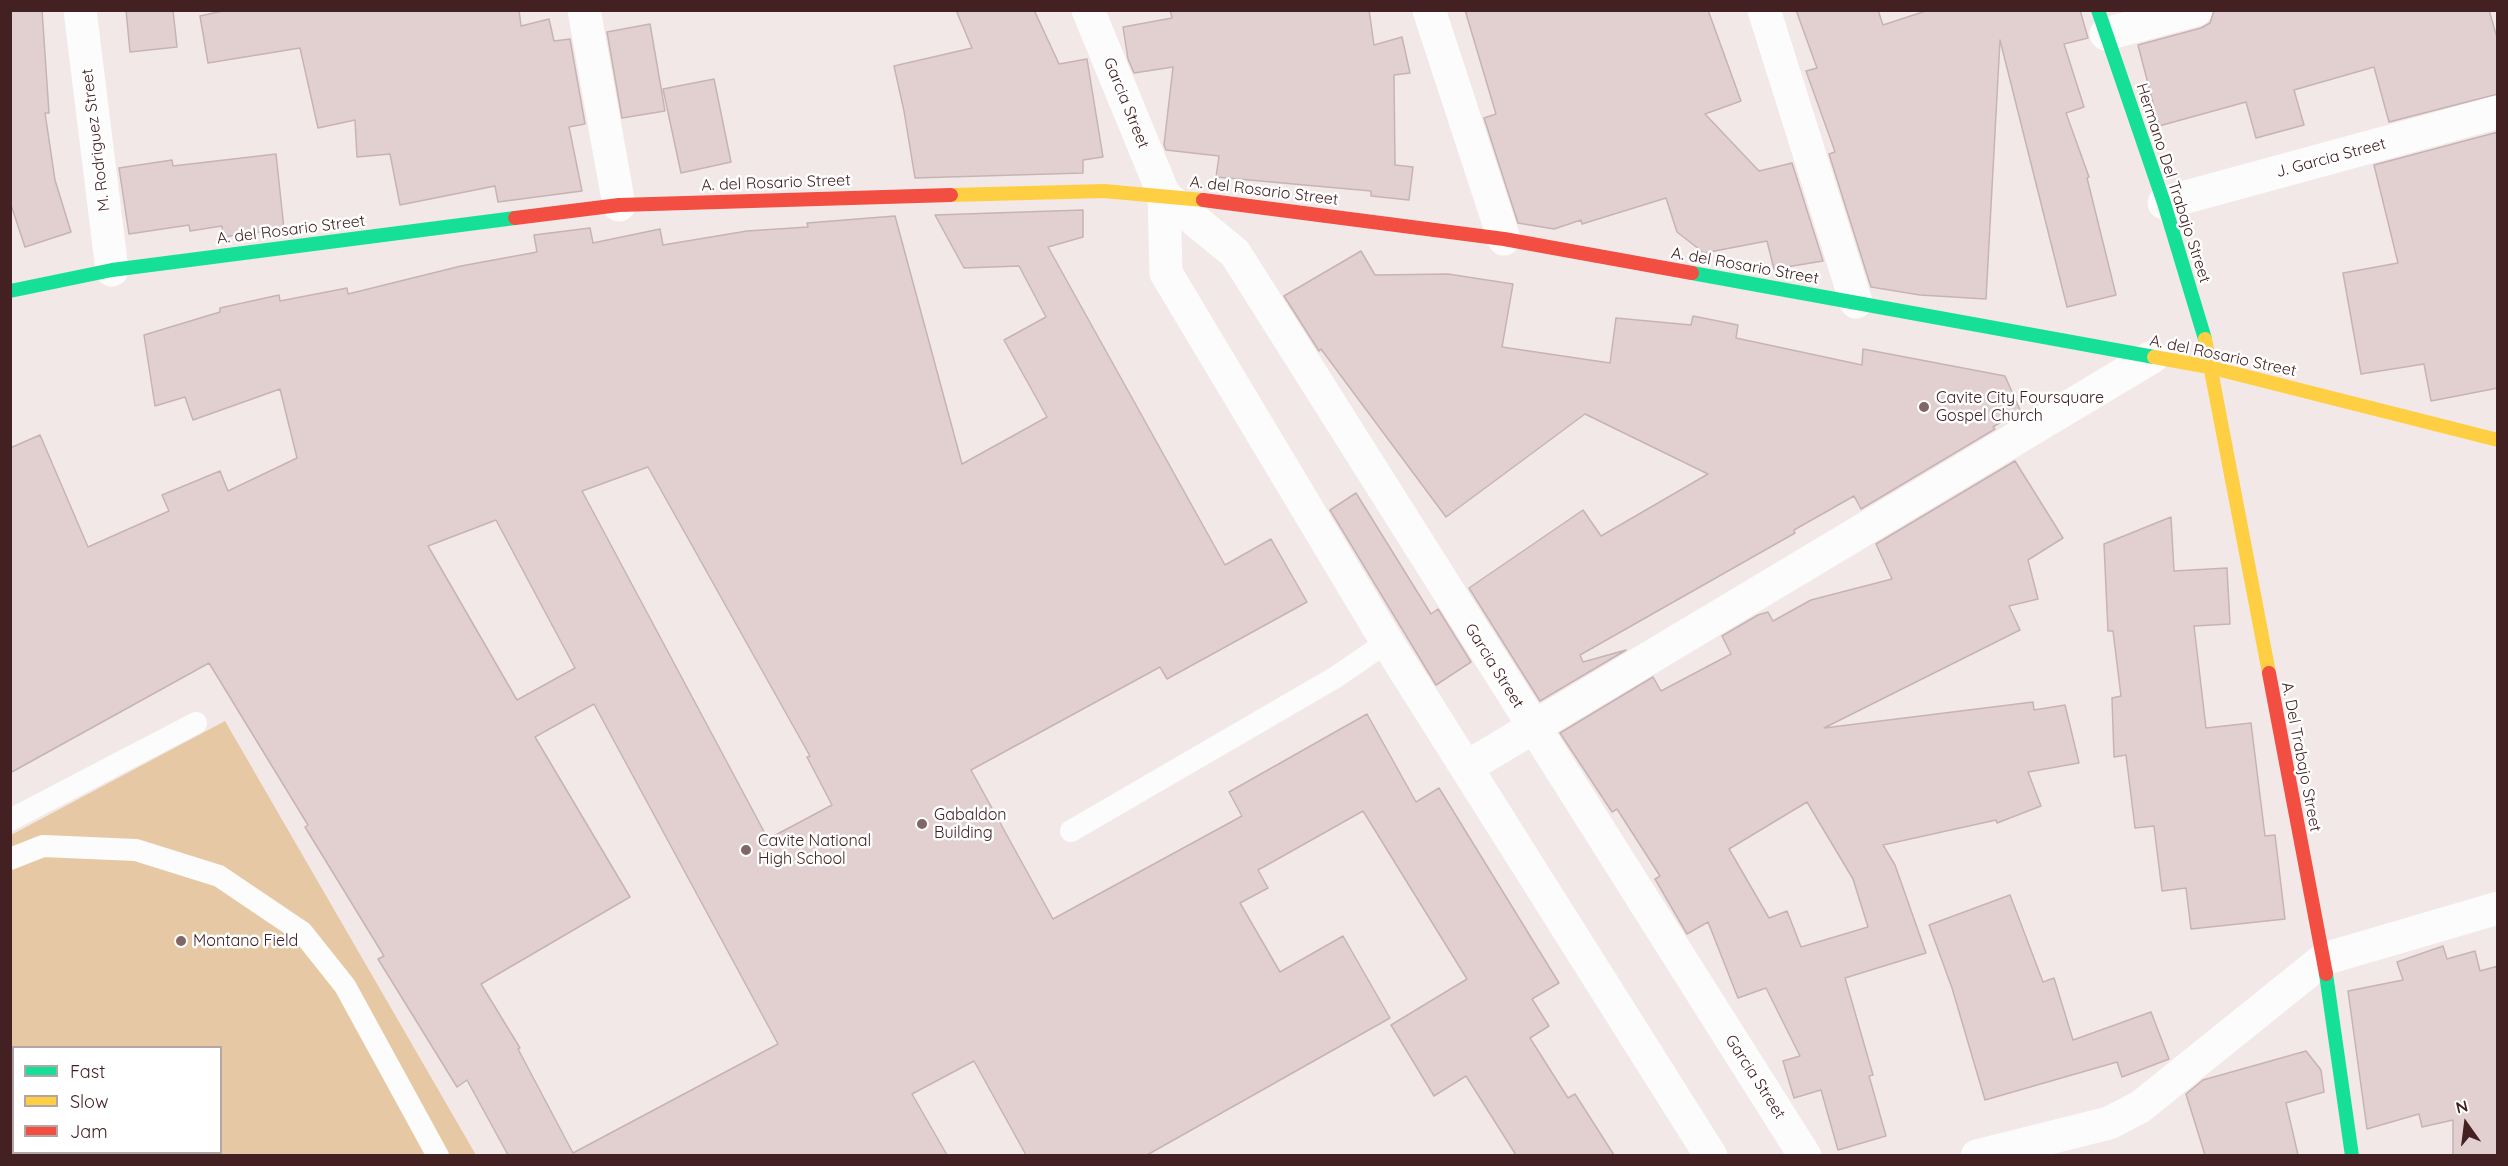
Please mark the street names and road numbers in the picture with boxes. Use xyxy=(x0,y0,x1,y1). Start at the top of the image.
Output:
street label: Garcia Street xyxy=(1099,55,1153,151)
street label: M. Rodriguez Street xyxy=(78,67,114,213)
street label: Hermano Del Trabajo Street xyxy=(2132,81,2214,285)
street label: J. Garcia Street xyxy=(2274,134,2388,182)
street label: A. del Rosario Street xyxy=(701,171,851,195)
street label: A. del Rosario Street xyxy=(1189,172,1339,210)
street label: A. del Rosario Street xyxy=(216,211,366,249)
street label: A. del Rosario Street xyxy=(1670,244,1820,288)
street label: A. del Rosario Street xyxy=(2148,331,2298,381)
street label: Garcia Street xyxy=(1460,620,1528,712)
street label: A. Del Trabajo Street xyxy=(2277,680,2325,834)
street label: Garcia Street xyxy=(1721,1031,1789,1123)

